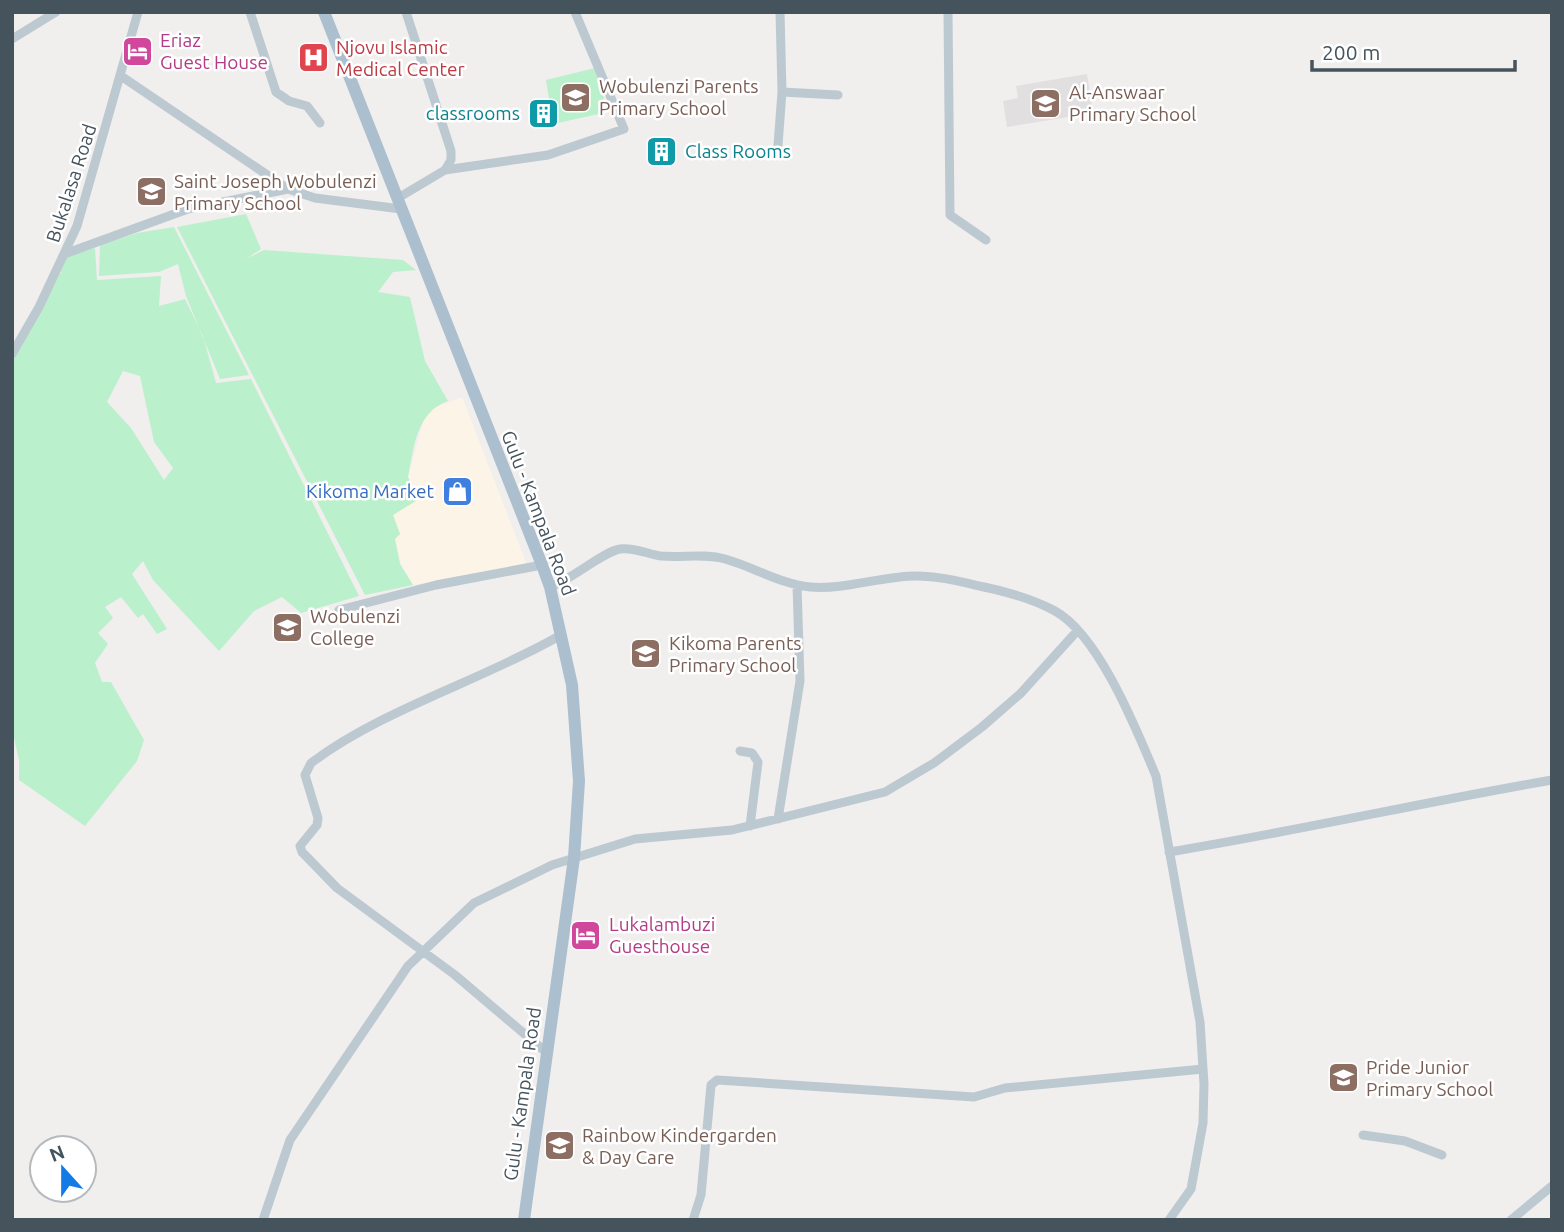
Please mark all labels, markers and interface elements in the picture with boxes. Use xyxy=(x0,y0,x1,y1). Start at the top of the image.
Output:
scale bar xyxy=(1312,28,1515,72)
place label: Eriaz Guest House xyxy=(160,29,268,73)
hotel icon: Eriaz Guest House xyxy=(120,34,154,68)
place label: Njovu Islamic Medical Center xyxy=(336,36,465,80)
text: 200 m xyxy=(1322,40,1380,64)
hospital icon: Njovu Islamic Medical Center xyxy=(296,41,330,75)
place label: Wobulenzi Parents Primary School xyxy=(599,75,759,119)
school or university icon: Wobulenzi Parents Primary School xyxy=(559,80,593,114)
place label: Al-Answaar Primary School xyxy=(1069,81,1196,125)
school or university icon: Al-Answaar Primary School xyxy=(1029,86,1063,120)
building icon: classrooms xyxy=(526,96,560,130)
place label: classrooms xyxy=(426,102,520,124)
street label: Bukalasa Road xyxy=(42,121,100,245)
building icon: Class Rooms xyxy=(645,134,679,168)
place label: Class Rooms xyxy=(685,140,791,162)
place label: Saint Joseph Wobulenzi Primary School xyxy=(174,170,377,214)
school or university icon: Saint Joseph Wobulenzi Primary School xyxy=(134,175,168,209)
street label: Gulu - Kampala Road xyxy=(497,427,581,599)
shop icon: Kikoma Market xyxy=(440,474,474,508)
place label: Kikoma Market xyxy=(306,480,435,502)
place label: Wobulenzi College xyxy=(310,605,400,649)
school or university icon: Wobulenzi College xyxy=(270,610,304,644)
place label: Kikoma Parents Primary School xyxy=(669,632,802,676)
school or university icon: Kikoma Parents Primary School xyxy=(629,637,663,671)
place label: Lukalambuzi Guesthouse xyxy=(609,913,715,957)
hotel icon: Lukalambuzi Guesthouse xyxy=(569,918,603,952)
street label: Gulu - Kampala Road xyxy=(499,1006,545,1182)
place label: Pride Junior Primary School xyxy=(1366,1056,1493,1100)
school or university icon: Pride Junior Primary School xyxy=(1326,1061,1360,1095)
place label: Rainbow Kindergarden & Day Care xyxy=(582,1124,777,1168)
school or university icon: Rainbow Kindergarden & Day Care xyxy=(542,1129,576,1163)
north arrow xyxy=(28,1134,98,1204)
text: N xyxy=(46,1140,67,1166)

